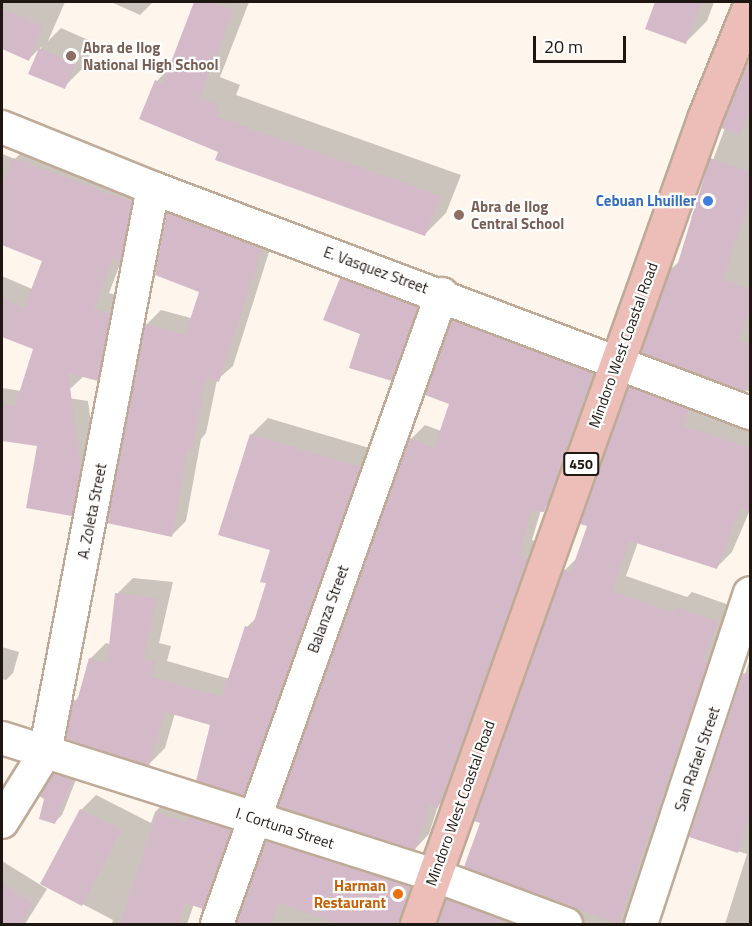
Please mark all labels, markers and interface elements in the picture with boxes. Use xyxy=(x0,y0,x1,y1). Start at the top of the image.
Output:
scale bar xyxy=(536,24,629,62)
text: 20 m xyxy=(544,33,583,60)
place label: Abra de Ilog National High School xyxy=(83,38,218,73)
marker: Abra de Ilog National High School xyxy=(64,49,78,63)
place label: Cebuan Lhuiller xyxy=(596,192,696,210)
marker: Cebuan Lhuiller xyxy=(701,194,715,208)
place label: Abra de Ilog Central School xyxy=(471,197,564,232)
marker: Abra de Ilog Central School xyxy=(452,208,466,222)
street label: E. Vasquez Street xyxy=(321,243,431,297)
street label: Mindoro West Coastal Road xyxy=(585,260,661,430)
road number: 450 xyxy=(563,453,599,475)
street label: A. Zoleta Street xyxy=(74,462,110,560)
street label: Balanza Street xyxy=(304,563,352,655)
street label: San Rafael Street xyxy=(671,704,723,814)
street label: Mindoro West Coastal Road xyxy=(422,718,498,888)
street label: I. Cortuna Street xyxy=(234,804,336,852)
place label: Harman Restaurant xyxy=(314,876,386,911)
marker: Harman Restaurant xyxy=(391,887,405,901)

